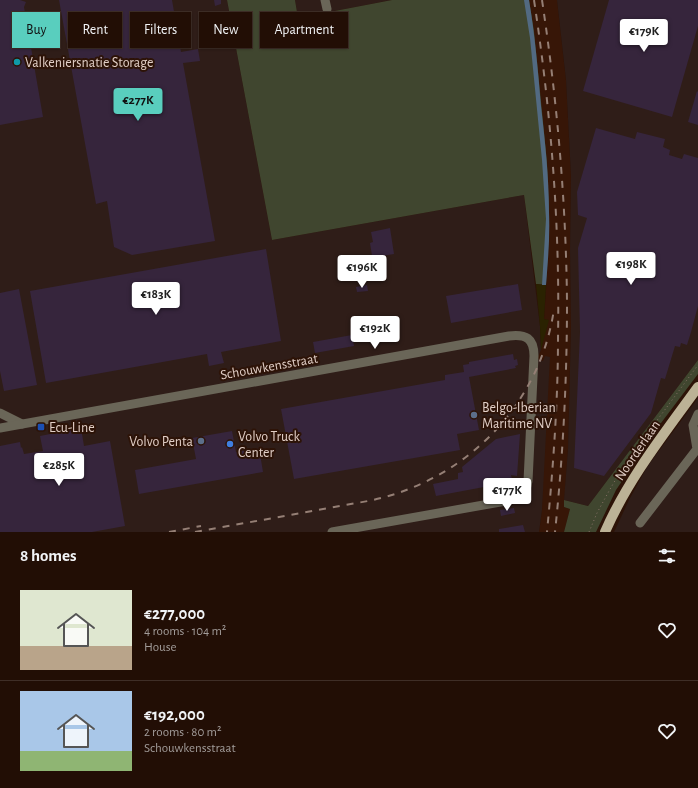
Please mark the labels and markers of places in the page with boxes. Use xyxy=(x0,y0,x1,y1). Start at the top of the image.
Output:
pin: €179K xyxy=(616,19,672,53)
place label: Valkeniersnatie Storage xyxy=(25,56,154,70)
marker: Valkeniersnatie Storage xyxy=(12,57,22,67)
pin: €277K xyxy=(110,88,166,122)
pin: €198K xyxy=(603,252,659,286)
pin: €196K xyxy=(334,255,390,289)
pin: €183K xyxy=(128,282,184,316)
pin: €192K xyxy=(347,316,403,350)
place label: Belgo-Iberian Maritime NV xyxy=(482,401,556,431)
marker: Belgo-Iberian Maritime NV xyxy=(469,410,479,420)
place label: Ecu-Line xyxy=(49,421,95,435)
marker: Ecu-Line xyxy=(36,422,46,432)
place label: Volvo Truck Center xyxy=(238,430,301,460)
place label: Volvo Penta xyxy=(129,435,194,449)
marker: Volvo Penta xyxy=(196,436,206,446)
marker: Volvo Truck Center xyxy=(225,439,235,449)
pin: €285K xyxy=(31,453,87,487)
pin: €177K xyxy=(479,478,535,512)

